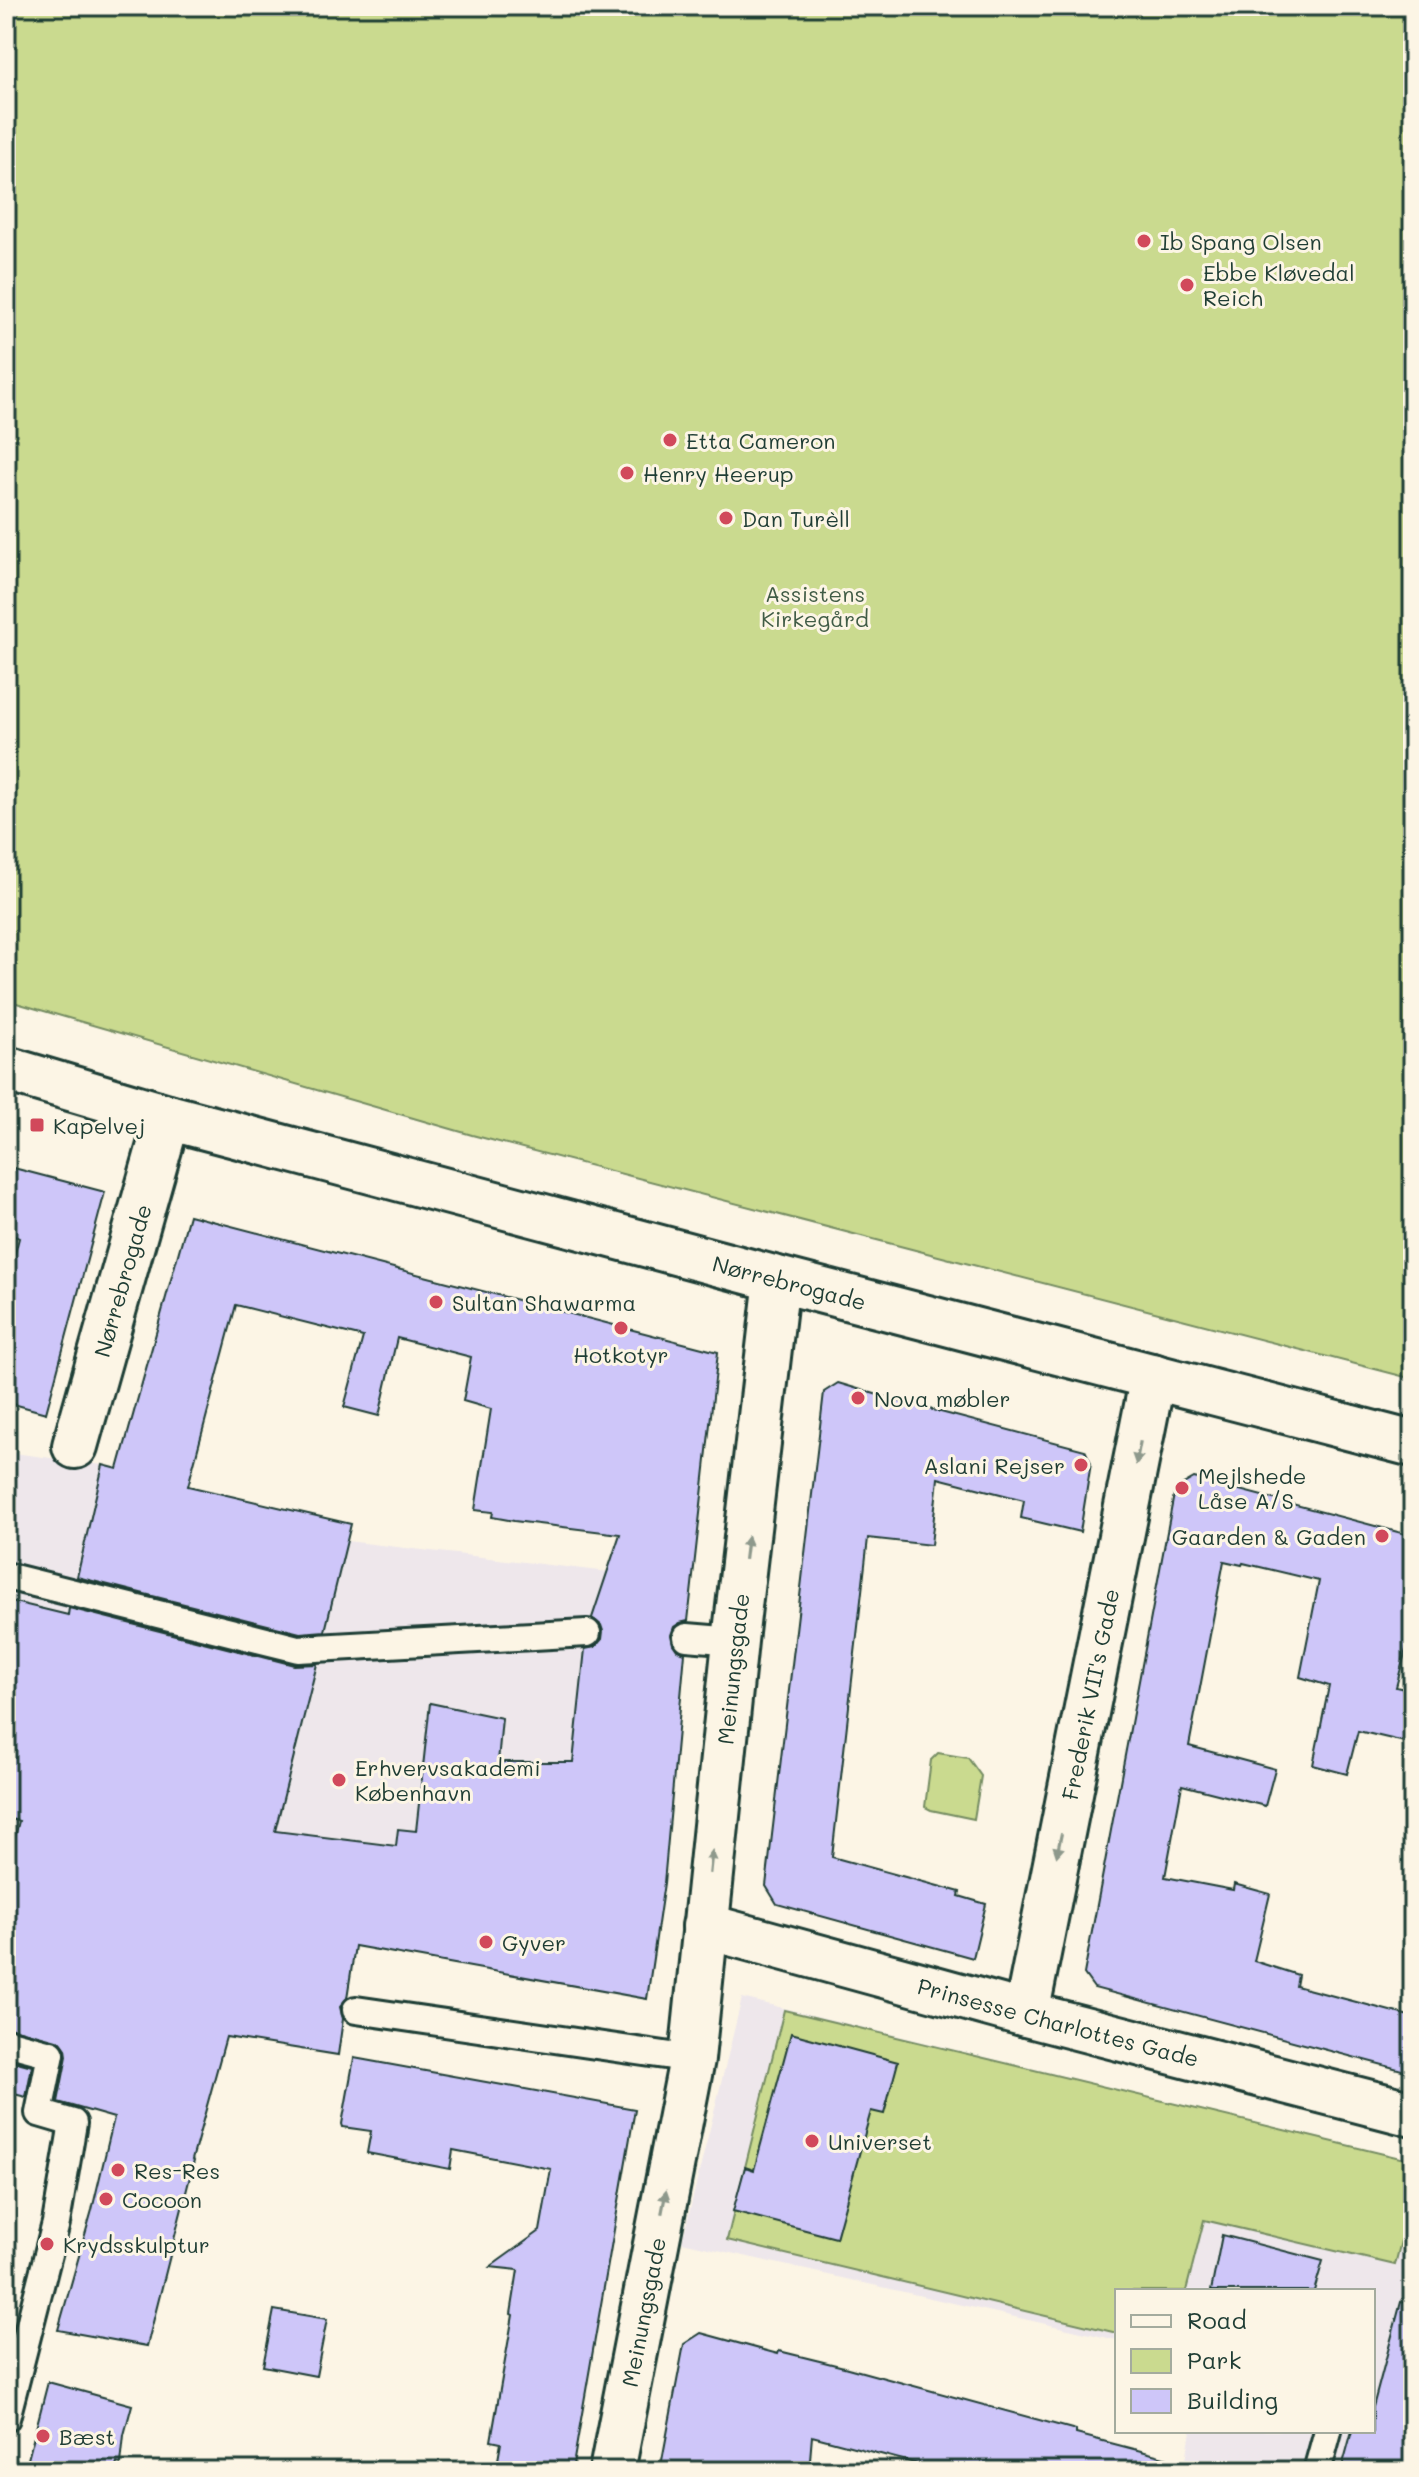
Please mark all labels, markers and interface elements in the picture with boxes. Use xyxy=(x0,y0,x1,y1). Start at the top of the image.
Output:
place label: Ib Spang Olsen xyxy=(1160,227,1322,256)
marker: Ib Spang Olsen xyxy=(1135,232,1153,250)
place label: Ebbe Kløvedal Reich xyxy=(1203,258,1355,312)
marker: Ebbe Kløvedal Reich xyxy=(1178,276,1196,294)
place label: Etta Cameron xyxy=(686,426,836,455)
marker: Etta Cameron xyxy=(661,431,679,449)
place label: Henry Heerup xyxy=(643,459,794,488)
marker: Henry Heerup xyxy=(618,464,636,482)
place label: Dan Turèll xyxy=(742,504,850,533)
marker: Dan Turèll xyxy=(717,509,735,527)
park label: Assistens Kirkegård xyxy=(761,579,869,633)
place label: Kapelvej xyxy=(53,1111,145,1140)
marker: Kapelvej xyxy=(28,1116,46,1134)
street label: Nørrebrogade xyxy=(86,1201,157,1360)
street label: Nørrebrogade xyxy=(710,1248,869,1316)
place label: Sultan Shawarma xyxy=(452,1288,636,1317)
marker: Sultan Shawarma xyxy=(427,1293,445,1311)
marker: Hotkotyr xyxy=(612,1319,630,1337)
place label: Hotkotyr xyxy=(573,1340,669,1369)
place label: Nova møbler xyxy=(874,1384,1011,1413)
marker: Nova møbler xyxy=(849,1389,867,1407)
one-way arrow xyxy=(1131,1440,1143,1465)
place label: Aslani Rejser xyxy=(923,1451,1065,1480)
marker: Aslani Rejser xyxy=(1072,1456,1090,1474)
place label: Mejlshede Låse A/S xyxy=(1198,1461,1306,1515)
marker: Mejlshede Låse A/S xyxy=(1173,1479,1191,1497)
place label: Gaarden & Gaden xyxy=(1172,1522,1366,1551)
marker: Gaarden & Gaden xyxy=(1373,1527,1391,1545)
one-way arrow xyxy=(740,1535,753,1560)
street label: Frederik VII's Gade xyxy=(1054,1586,1125,1802)
street label: Meinungsgade xyxy=(710,1592,755,1746)
place label: Erhvervsakademi København xyxy=(355,1753,541,1807)
marker: Erhvervsakademi København xyxy=(330,1771,348,1789)
one-way arrow xyxy=(1052,1832,1065,1857)
one-way arrow xyxy=(705,1849,718,1874)
place label: Gyver xyxy=(502,1928,566,1957)
marker: Gyver xyxy=(477,1933,495,1951)
street label: Prinsesse Charlottes Gade xyxy=(914,1970,1202,2073)
place label: Universet xyxy=(828,2127,932,2156)
marker: Universet xyxy=(803,2132,821,2150)
place label: Res-Res xyxy=(134,2156,220,2185)
marker: Res-Res xyxy=(109,2161,127,2179)
place label: Cocoon xyxy=(122,2185,202,2214)
one-way arrow xyxy=(658,2189,671,2214)
marker: Cocoon xyxy=(97,2190,115,2208)
place label: Krydsskulptur xyxy=(63,2230,210,2259)
marker: Krydsskulptur xyxy=(38,2235,56,2253)
street label: Meinungsgade xyxy=(614,2235,672,2389)
legend xyxy=(1115,2289,1375,2433)
text: Road xyxy=(1187,2304,1247,2335)
text: Park xyxy=(1187,2344,1241,2375)
text: Building xyxy=(1187,2384,1278,2415)
place label: Bæst xyxy=(59,2422,115,2451)
marker: Bæst xyxy=(34,2427,52,2445)

